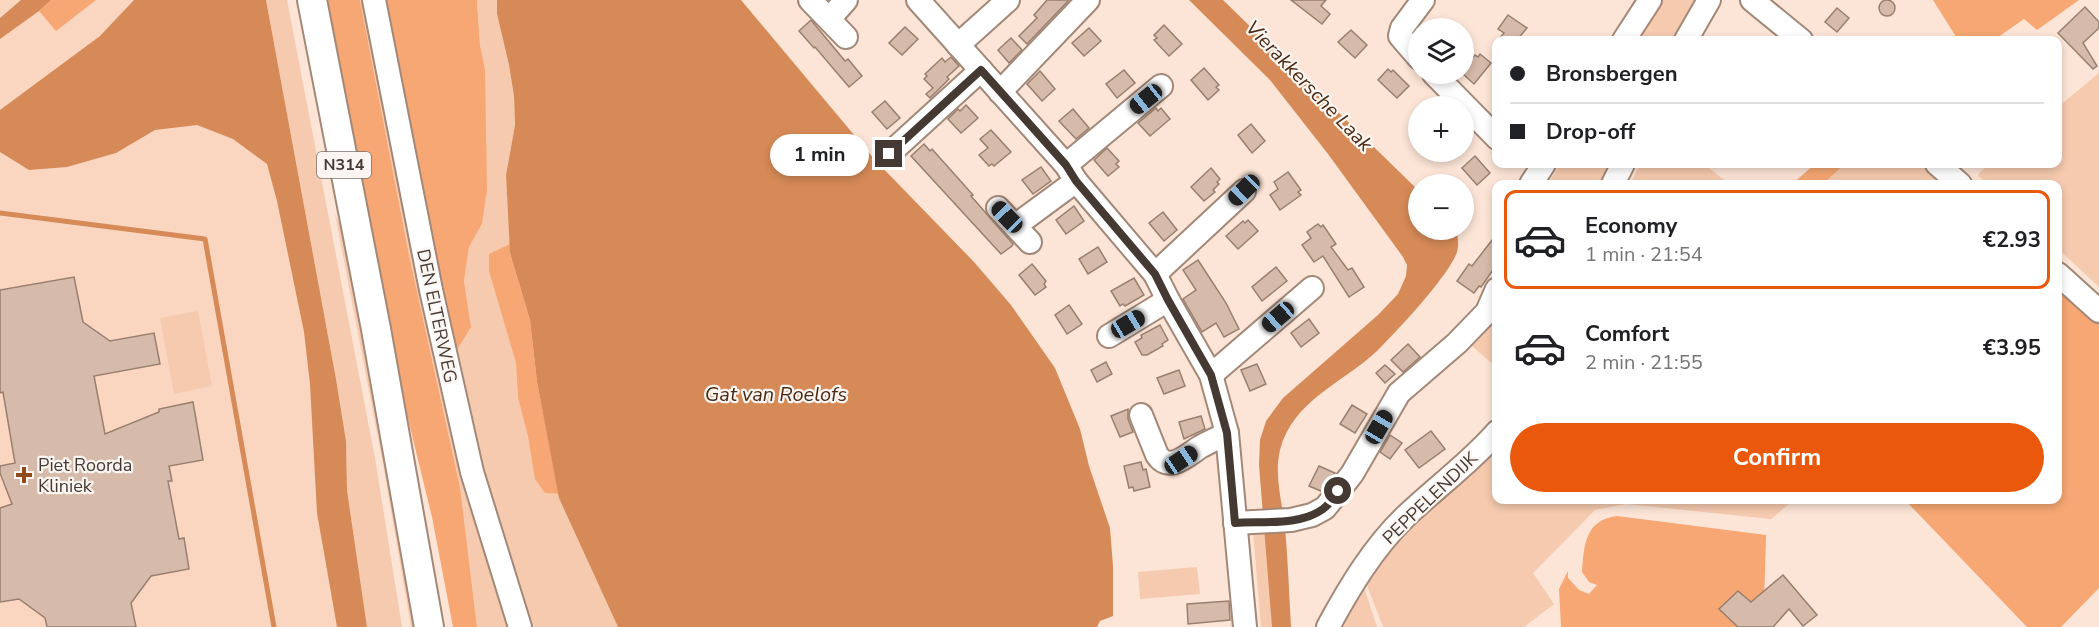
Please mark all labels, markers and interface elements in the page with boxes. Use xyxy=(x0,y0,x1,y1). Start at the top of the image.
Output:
water label: Vierakkersche Laak xyxy=(1239,15,1379,158)
map controls xyxy=(1408,18,1474,240)
button: layers xyxy=(1408,18,1474,84)
text: Bronsbergen xyxy=(1546,59,1678,89)
car xyxy=(1126,81,1166,117)
button: + xyxy=(1408,96,1474,162)
text: Drop-off xyxy=(1546,117,1635,147)
callout: 1 min xyxy=(769,133,868,175)
route end xyxy=(875,140,902,167)
text: 1 min xyxy=(794,141,845,168)
road number: N314 xyxy=(317,152,371,178)
car xyxy=(1225,171,1263,209)
button: − xyxy=(1408,174,1474,240)
car xyxy=(988,198,1026,236)
text: Economy xyxy=(1585,211,1677,241)
icon: car xyxy=(1513,213,1567,267)
text: €2.93 xyxy=(1983,225,2041,255)
text: 1 min · 21:54 xyxy=(1585,241,1703,268)
street label: DEN ELTERWEG xyxy=(411,247,463,385)
car xyxy=(1259,298,1297,336)
car xyxy=(1108,307,1148,341)
text: Comfort xyxy=(1585,319,1669,349)
icon: car xyxy=(1513,321,1567,375)
text: €3.95 xyxy=(1983,333,2041,363)
text: 2 min · 21:55 xyxy=(1585,349,1703,376)
water label: Gat van Roelofs xyxy=(705,381,847,408)
car xyxy=(1362,407,1396,447)
button: Confirm xyxy=(1510,423,2044,492)
car xyxy=(1161,442,1201,478)
street label: PEPPELENDIJK xyxy=(1377,446,1483,550)
place label: Piet Roorda Kliniek xyxy=(38,453,132,498)
marker: Piet Roorda Kliniek xyxy=(15,466,33,484)
route start xyxy=(1324,477,1351,504)

